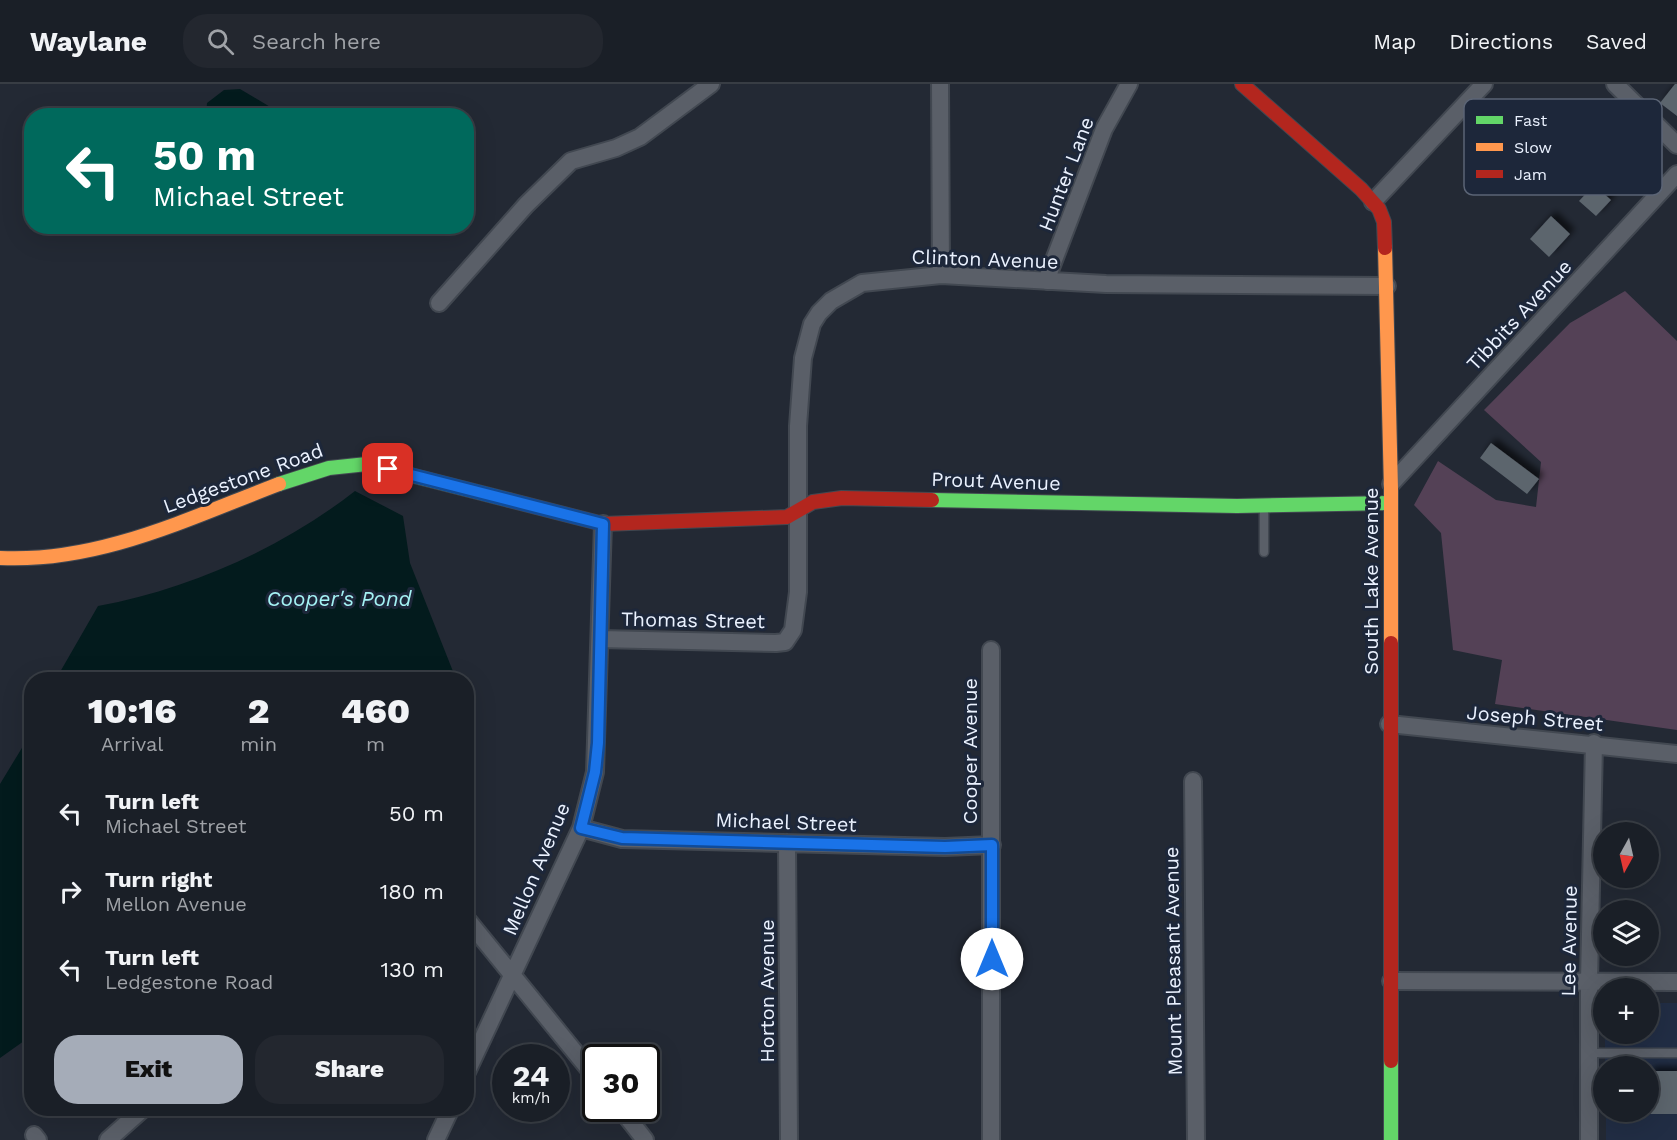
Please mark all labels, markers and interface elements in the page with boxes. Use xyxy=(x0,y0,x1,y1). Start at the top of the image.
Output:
search box xyxy=(183,14,603,68)
text: Waylane xyxy=(30,25,147,58)
icon: search xyxy=(204,25,237,58)
text: Search here xyxy=(252,29,381,54)
text: Map xyxy=(1373,29,1416,54)
text: Directions xyxy=(1449,29,1553,54)
text: Saved xyxy=(1586,29,1647,54)
legend xyxy=(1464,99,1662,195)
text: Fast xyxy=(1514,111,1547,130)
street label: Hunter Lane xyxy=(1033,113,1099,235)
text: 50 m xyxy=(153,131,256,180)
icon: left xyxy=(54,132,132,210)
text: Slow xyxy=(1514,138,1552,157)
text: Jam xyxy=(1514,165,1547,184)
text: Michael Street xyxy=(153,181,344,213)
street label: Clinton Avenue xyxy=(911,244,1059,274)
street label: Tibbits Avenue xyxy=(1461,254,1577,376)
street label: Ledgestone Road xyxy=(160,438,326,518)
pin xyxy=(362,443,413,494)
icon: arrive xyxy=(371,452,404,485)
street label: Prout Avenue xyxy=(931,467,1061,495)
street label: South Lake Avenue xyxy=(1359,487,1383,675)
water label: Cooper's Pond xyxy=(266,586,413,611)
street label: Thomas Street xyxy=(621,607,766,633)
street label: Cooper Avenue xyxy=(958,678,982,824)
text: 10:16 xyxy=(88,690,177,732)
text: 2 xyxy=(248,690,269,732)
text: 460 xyxy=(341,690,410,732)
street label: Joseph Street xyxy=(1466,700,1605,736)
text: Arrival xyxy=(101,732,163,756)
text: min xyxy=(240,732,277,756)
text: m xyxy=(366,732,385,756)
text: Turn left xyxy=(105,789,199,814)
icon: left xyxy=(54,797,87,830)
street label: Mellon Avenue xyxy=(497,799,575,939)
text: 50 m xyxy=(389,801,444,826)
street label: Michael Street xyxy=(715,808,858,836)
text: Michael Street xyxy=(105,814,246,838)
north arrow xyxy=(1593,822,1659,888)
map controls xyxy=(1593,822,1659,1122)
street label: Mount Pleasant Avenue xyxy=(1159,846,1187,1076)
text: Turn right xyxy=(105,867,212,892)
icon: right xyxy=(54,875,87,908)
text: 180 m xyxy=(380,879,444,904)
street label: Lee Avenue xyxy=(1556,885,1582,997)
text: Mellon Avenue xyxy=(105,892,247,916)
button: layers xyxy=(1593,900,1659,966)
street label: Horton Avenue xyxy=(755,919,779,1063)
position arrow xyxy=(960,927,1024,991)
text: Turn left xyxy=(105,945,199,970)
icon: left xyxy=(54,953,87,986)
text: 130 m xyxy=(380,957,444,982)
text: Ledgestone Road xyxy=(105,970,273,994)
button: + xyxy=(1593,978,1659,1044)
button: Exit xyxy=(54,1035,243,1104)
button: Share xyxy=(255,1035,444,1104)
speed limit sign: 30 xyxy=(582,1044,660,1122)
button: − xyxy=(1593,1056,1659,1122)
text: 24 xyxy=(513,1058,549,1093)
text: km/h xyxy=(512,1089,550,1107)

